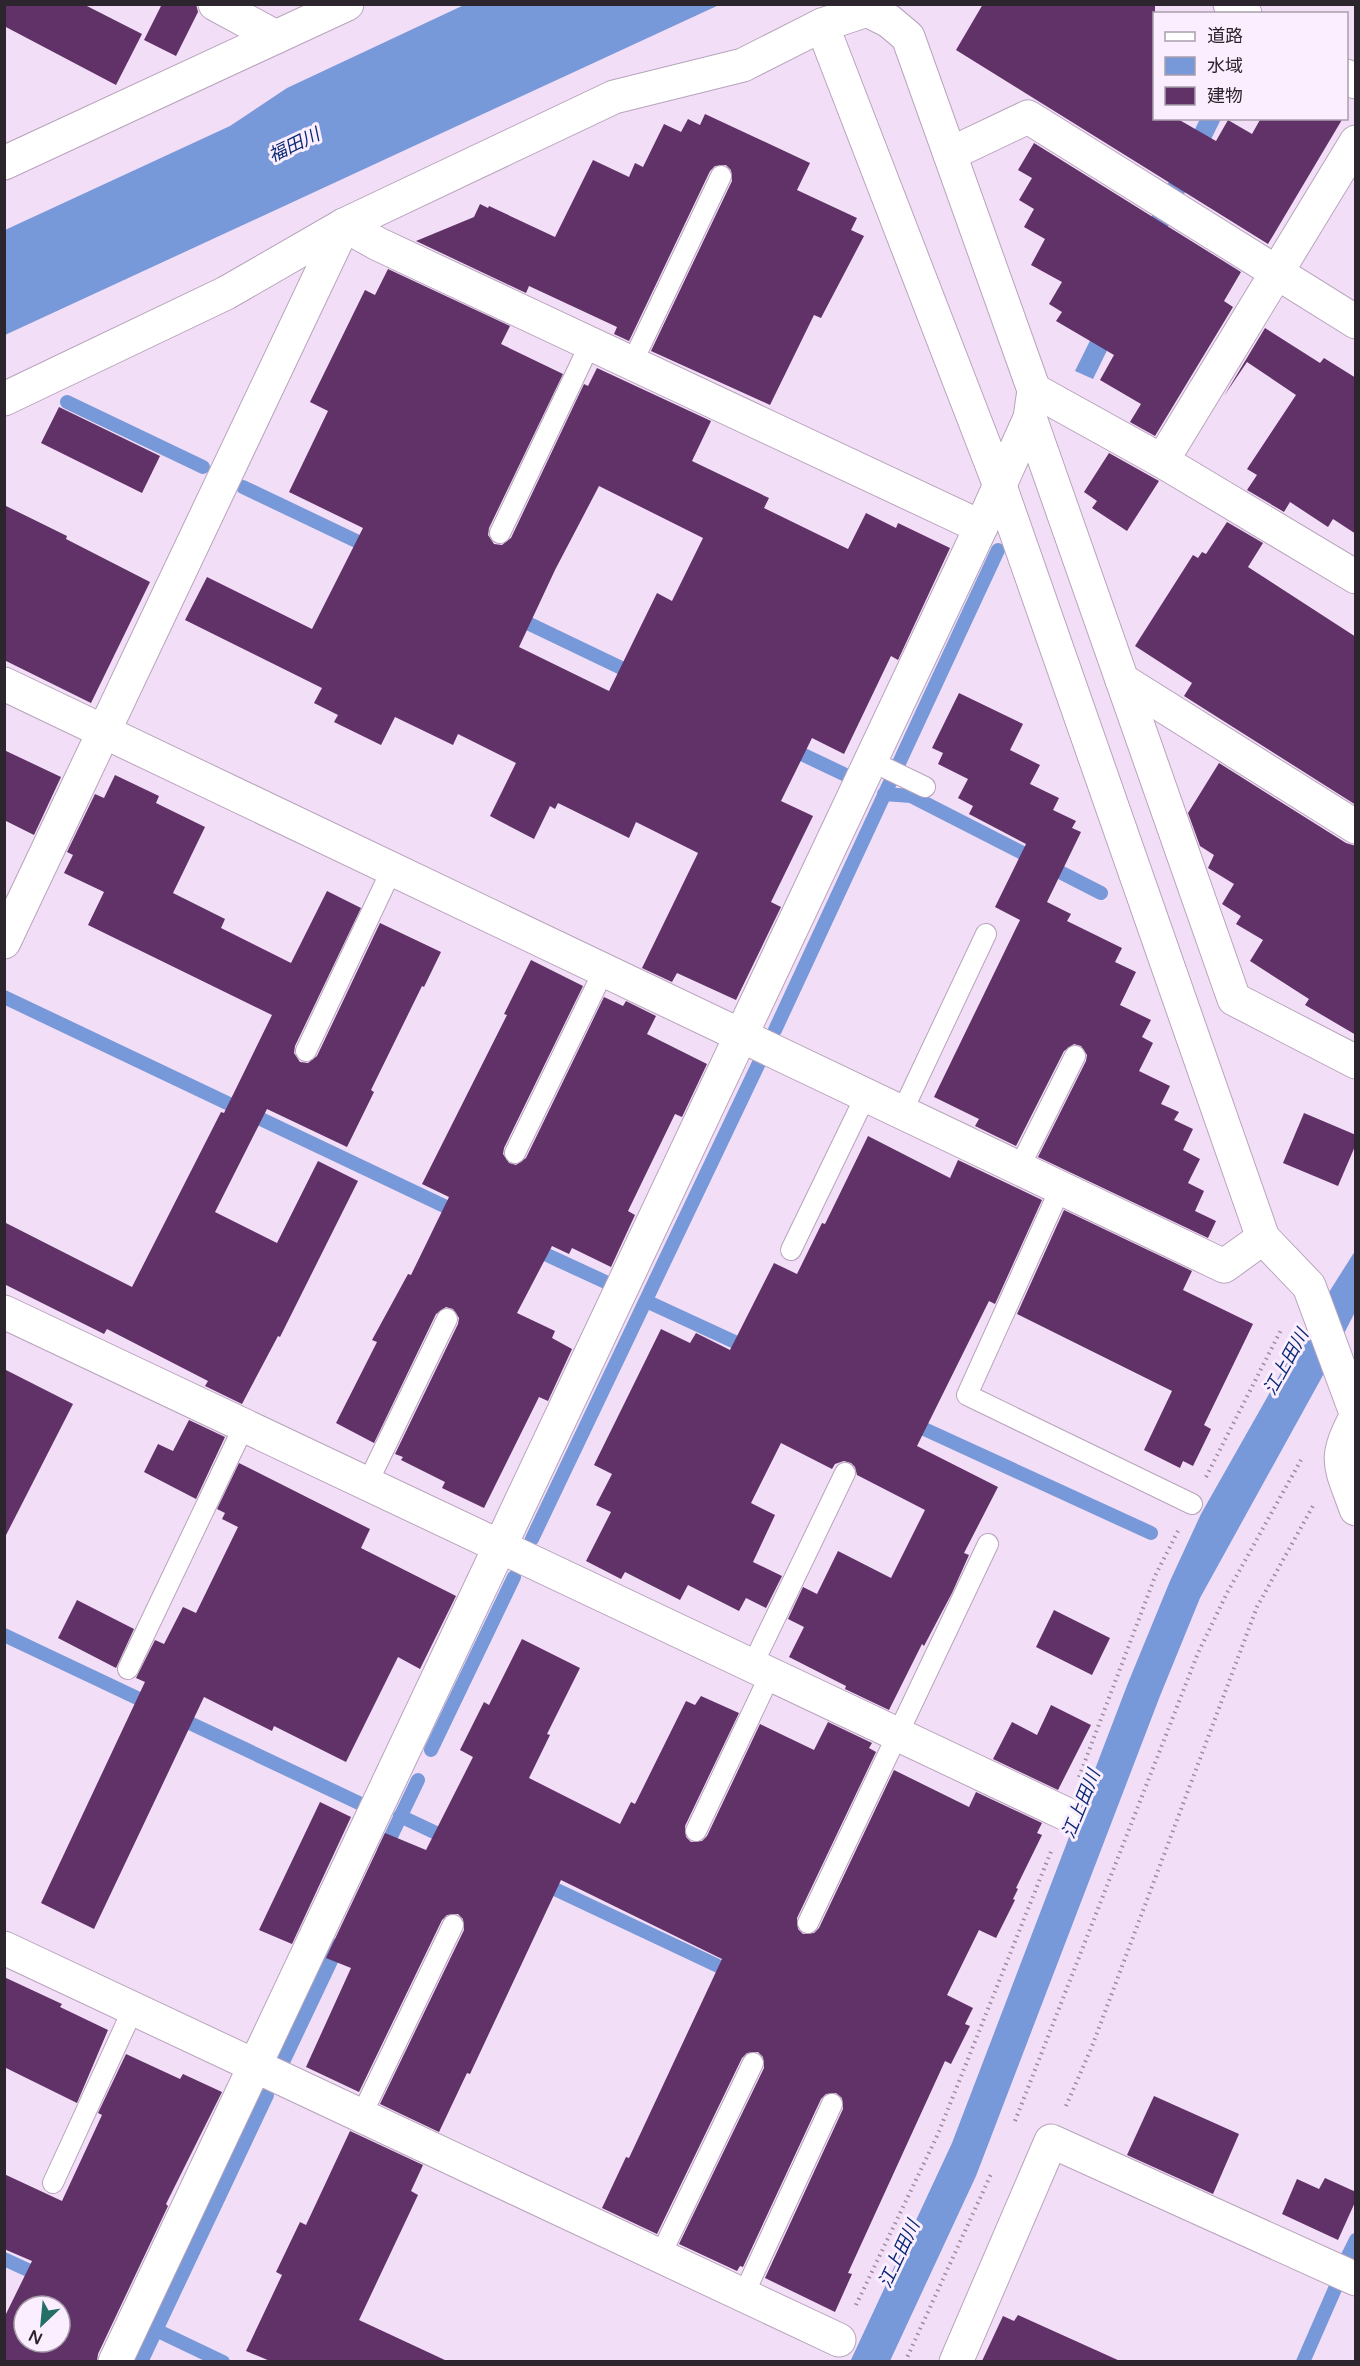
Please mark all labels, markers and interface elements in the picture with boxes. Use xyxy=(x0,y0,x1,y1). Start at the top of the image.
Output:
legend xyxy=(1153,12,1348,120)
text: 道路 xyxy=(1207,25,1243,47)
text: 水域 xyxy=(1207,55,1243,77)
text: 建物 xyxy=(1207,85,1243,107)
water label: 福田川 xyxy=(265,122,325,167)
water label: 江上田川 xyxy=(1259,1323,1314,1399)
water label: 江上田川 xyxy=(1057,1765,1105,1841)
water label: 江上田川 xyxy=(874,2215,925,2291)
north arrow xyxy=(12,2294,72,2354)
text: N xyxy=(26,2325,46,2348)

